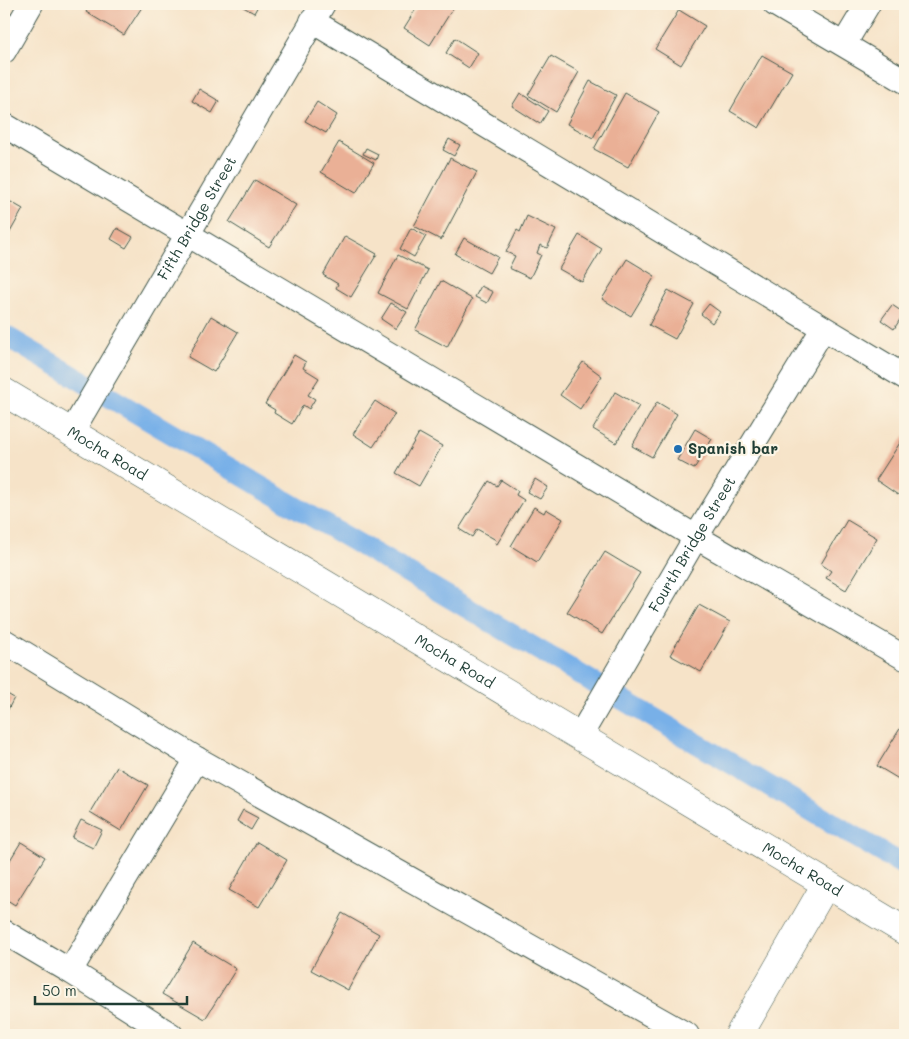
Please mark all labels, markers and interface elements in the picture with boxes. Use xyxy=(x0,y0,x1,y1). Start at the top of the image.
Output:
street label: Fifth Bridge Street xyxy=(152,152,240,283)
street label: Mocha Road xyxy=(64,421,151,484)
place label: Spanish bar xyxy=(688,438,778,458)
marker: Spanish bar xyxy=(672,443,684,455)
street label: Fourth Bridge Street xyxy=(643,472,740,615)
street label: Mocha Road xyxy=(411,629,499,692)
street label: Mocha Road xyxy=(759,837,846,900)
scale bar xyxy=(35,974,188,1006)
text: 50 m xyxy=(42,980,77,1000)

